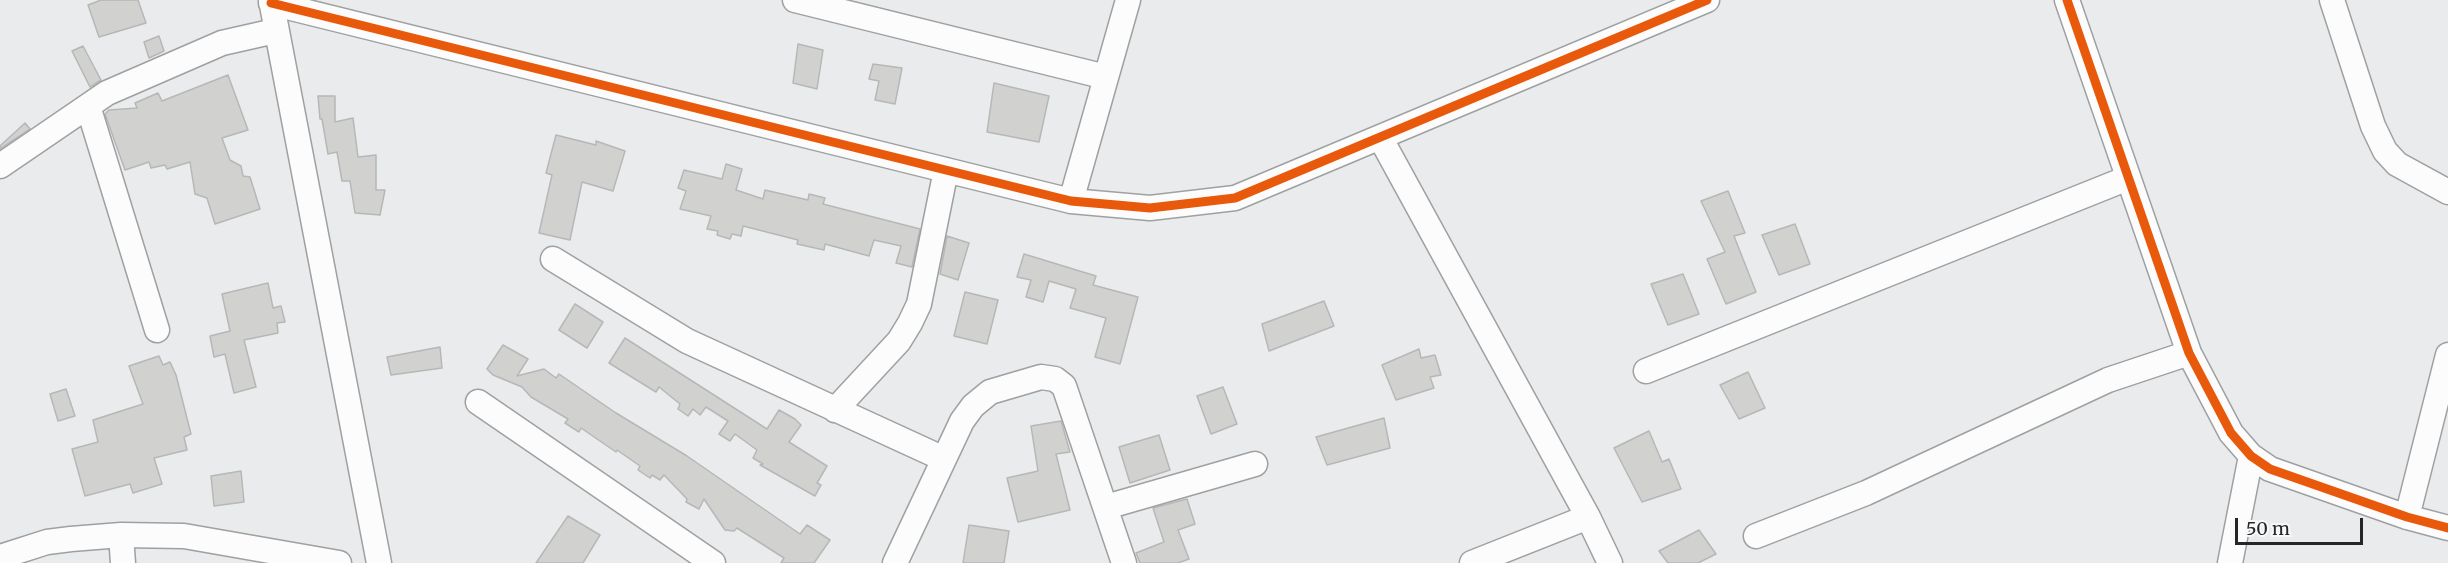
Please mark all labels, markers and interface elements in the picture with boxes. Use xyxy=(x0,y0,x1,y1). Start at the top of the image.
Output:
scale bar xyxy=(2238,506,2366,544)
text: 50 m xyxy=(2246,517,2290,540)

